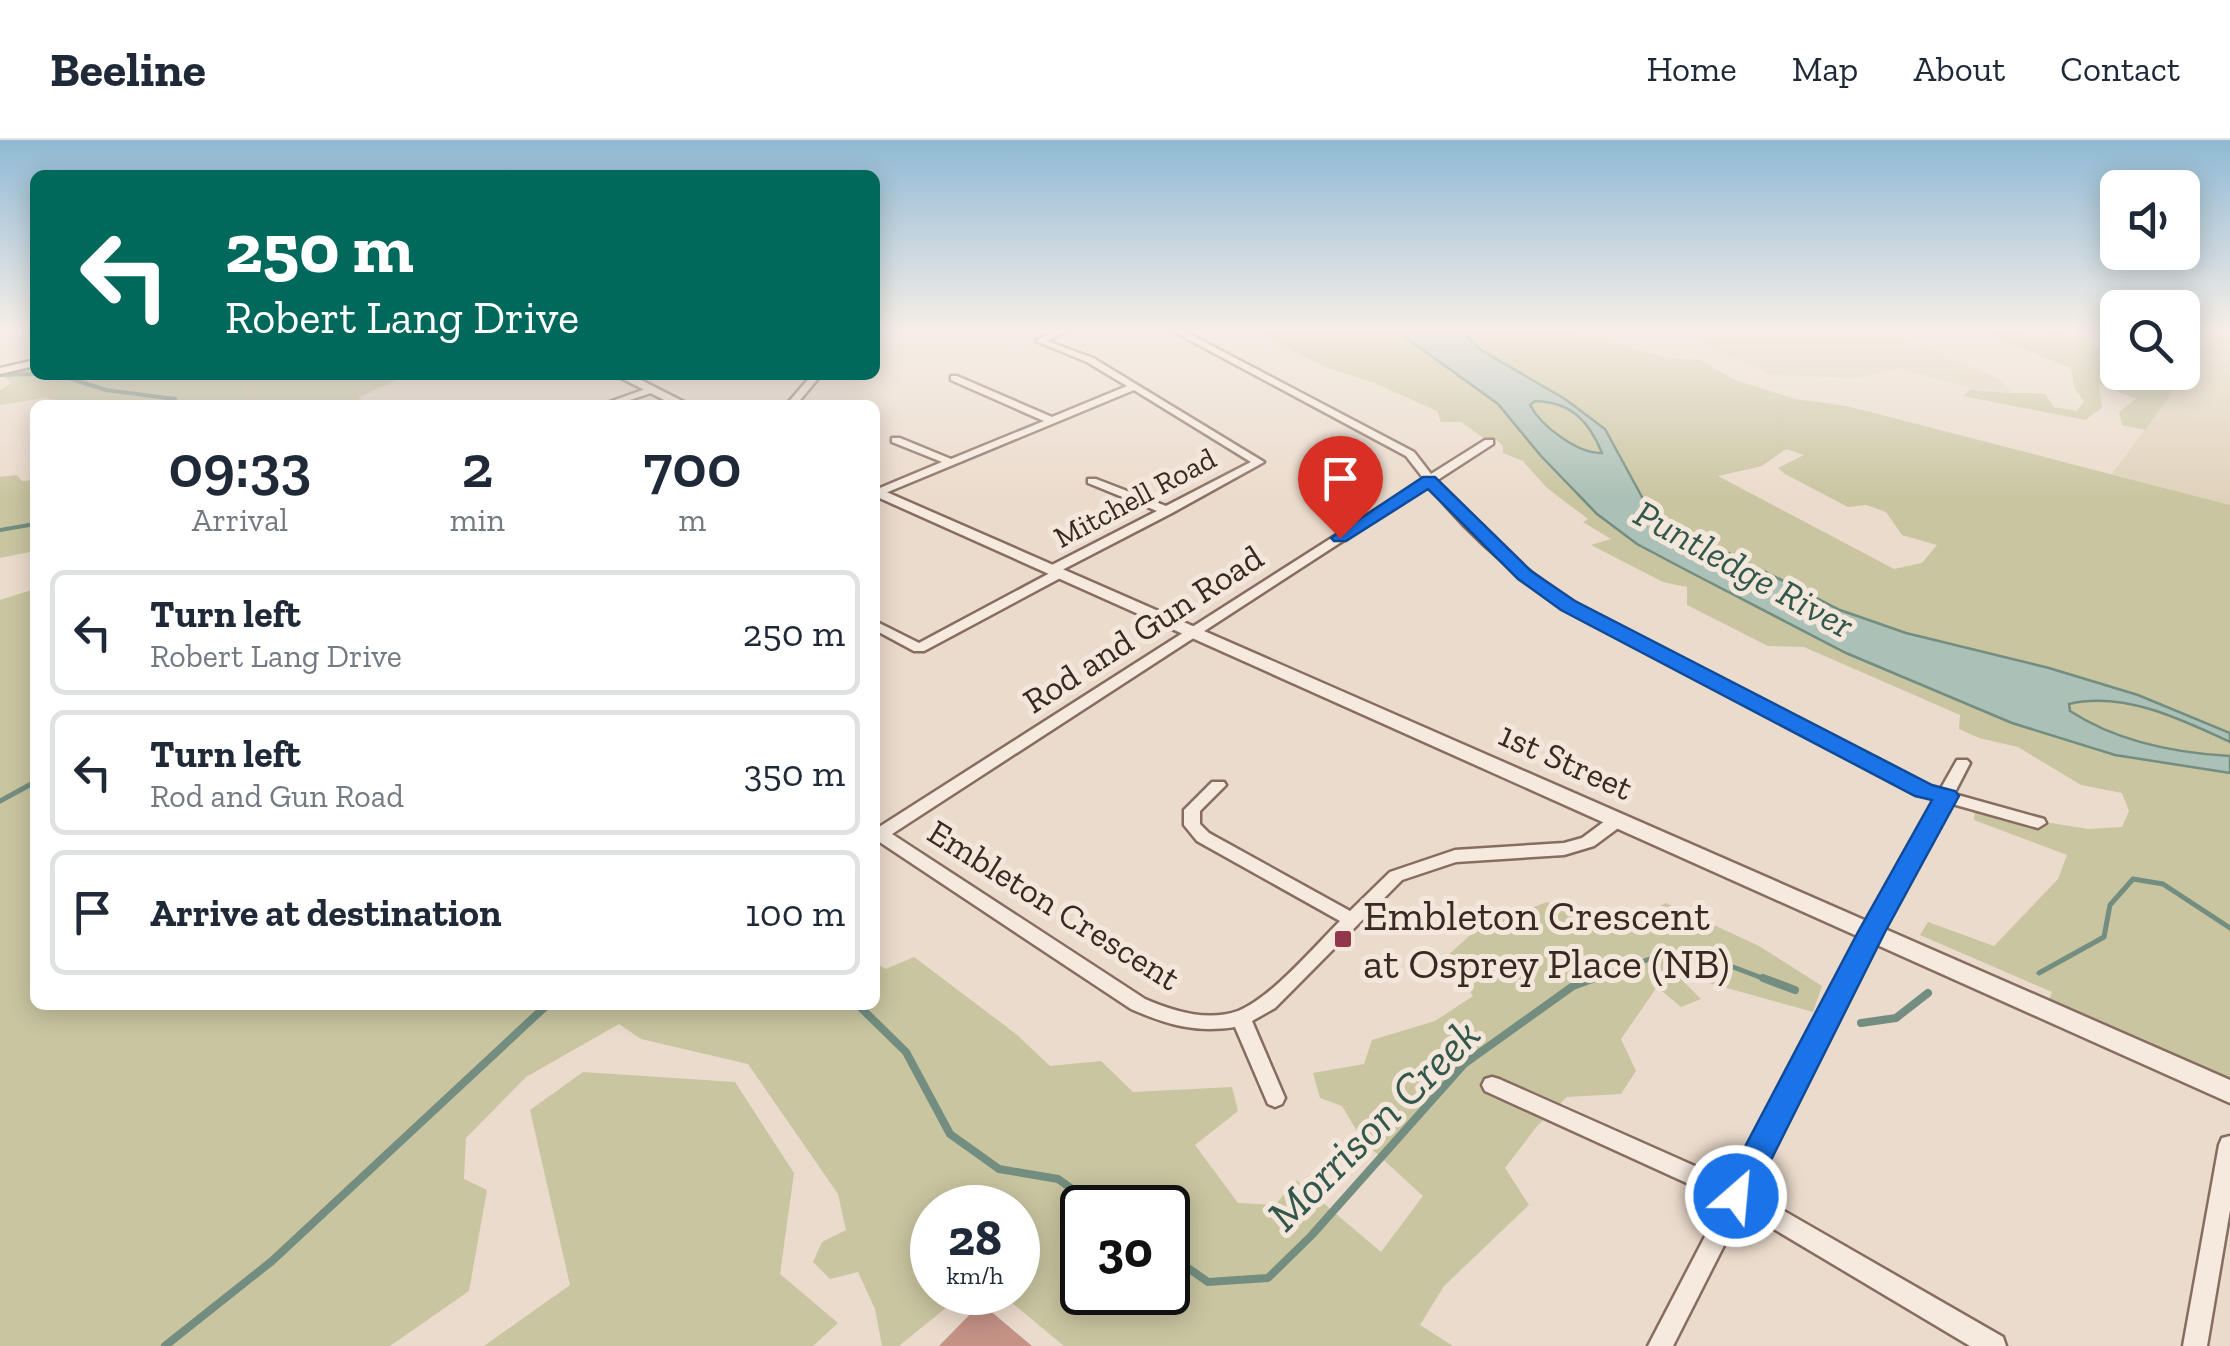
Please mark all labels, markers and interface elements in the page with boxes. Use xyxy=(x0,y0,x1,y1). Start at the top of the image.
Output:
text: Beeline xyxy=(50,41,206,98)
text: Home xyxy=(1646,48,1737,90)
text: Map xyxy=(1792,48,1858,90)
text: About xyxy=(1913,48,2005,90)
text: Contact xyxy=(2060,48,2180,90)
map controls xyxy=(2100,170,2200,390)
button: sound xyxy=(2100,170,2200,270)
text: 250 m xyxy=(225,206,414,290)
icon: left xyxy=(60,210,190,340)
button: search xyxy=(2100,290,2200,390)
text: Robert Lang Drive xyxy=(225,291,579,345)
text: 09:33 xyxy=(168,430,311,502)
text: 2 xyxy=(461,430,493,502)
text: 700 xyxy=(643,430,741,502)
pin xyxy=(1298,436,1383,539)
street label: Mitchell Road xyxy=(1048,440,1223,556)
icon: arrive xyxy=(1313,451,1368,506)
water label: Puntledge River xyxy=(1626,490,1862,649)
text: Arrival xyxy=(192,501,288,539)
text: min xyxy=(450,501,505,539)
text: m xyxy=(679,501,706,539)
street label: Rod and Gun Road xyxy=(1015,536,1271,722)
text: Turn left xyxy=(150,591,301,637)
icon: left xyxy=(65,605,120,660)
text: 250 m xyxy=(743,610,845,656)
text: Robert Lang Drive xyxy=(150,637,402,675)
street label: 1st Street xyxy=(1493,713,1639,809)
text: Turn left xyxy=(150,731,301,777)
icon: left xyxy=(65,745,120,800)
text: 350 m xyxy=(744,750,845,796)
text: Rod and Gun Road xyxy=(150,777,404,815)
street label: Embleton Crescent xyxy=(920,811,1188,999)
icon: arrive xyxy=(65,885,120,940)
text: Arrive at destination xyxy=(150,890,501,936)
text: 100 m xyxy=(745,890,845,936)
place label: Embleton Crescent at Osprey Place (NB) xyxy=(1363,890,1730,989)
marker: Embleton Crescent at Osprey Place (NB) xyxy=(1332,928,1354,950)
water label: Morrison Creek xyxy=(1256,1007,1491,1242)
position arrow xyxy=(1684,1144,1788,1248)
speed limit sign: 30 xyxy=(1060,1185,1190,1315)
text: 28 xyxy=(948,1208,1002,1268)
text: km/h xyxy=(946,1260,1004,1290)

